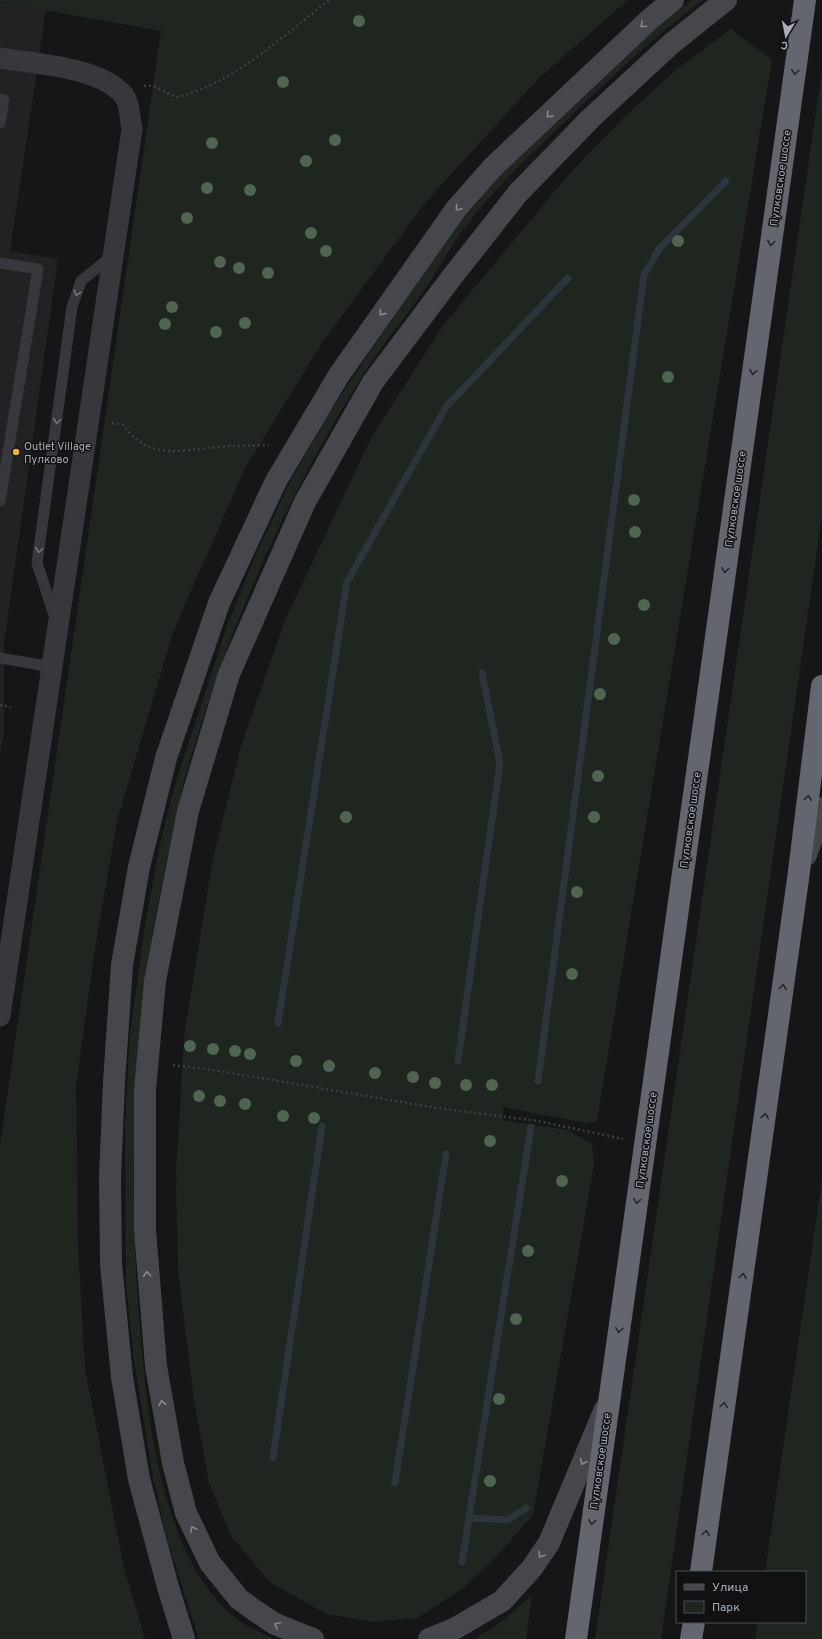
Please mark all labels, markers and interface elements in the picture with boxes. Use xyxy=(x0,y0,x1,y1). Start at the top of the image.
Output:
north arrow xyxy=(766,16,806,56)
one-way arrow xyxy=(640,21,648,28)
text: С xyxy=(780,37,789,52)
one-way arrow xyxy=(791,69,800,76)
one-way arrow xyxy=(546,110,554,117)
street label: Пулковское шоссе xyxy=(767,129,795,227)
one-way arrow xyxy=(455,203,462,210)
one-way arrow xyxy=(767,240,776,246)
one-way arrow xyxy=(73,290,82,297)
one-way arrow xyxy=(379,309,387,316)
one-way arrow xyxy=(749,368,758,375)
one-way arrow xyxy=(52,418,61,424)
place label: Outlet Village Пулково xyxy=(24,440,91,467)
marker: Outlet Village Пулково xyxy=(11,447,21,457)
street label: Пулковское шоссе xyxy=(722,450,750,548)
one-way arrow xyxy=(35,547,44,553)
one-way arrow xyxy=(721,567,730,573)
street label: Пулковское шоссе xyxy=(677,771,705,869)
one-way arrow xyxy=(803,795,812,801)
one-way arrow xyxy=(778,984,787,990)
street label: Пулковское шоссе xyxy=(633,1091,661,1189)
one-way arrow xyxy=(760,1113,769,1119)
one-way arrow xyxy=(633,1198,642,1205)
one-way arrow xyxy=(143,1271,152,1277)
one-way arrow xyxy=(738,1273,747,1279)
one-way arrow xyxy=(615,1327,624,1333)
one-way arrow xyxy=(159,1400,167,1406)
one-way arrow xyxy=(719,1402,728,1408)
street label: Пулковское шоссе xyxy=(587,1412,615,1510)
one-way arrow xyxy=(579,1458,587,1465)
one-way arrow xyxy=(588,1519,597,1525)
one-way arrow xyxy=(190,1526,198,1534)
one-way arrow xyxy=(701,1530,710,1536)
one-way arrow xyxy=(539,1550,546,1557)
legend xyxy=(676,1571,806,1623)
text: Улица xyxy=(712,1580,748,1596)
text: Парк xyxy=(712,1600,740,1616)
one-way arrow xyxy=(274,1622,281,1629)

